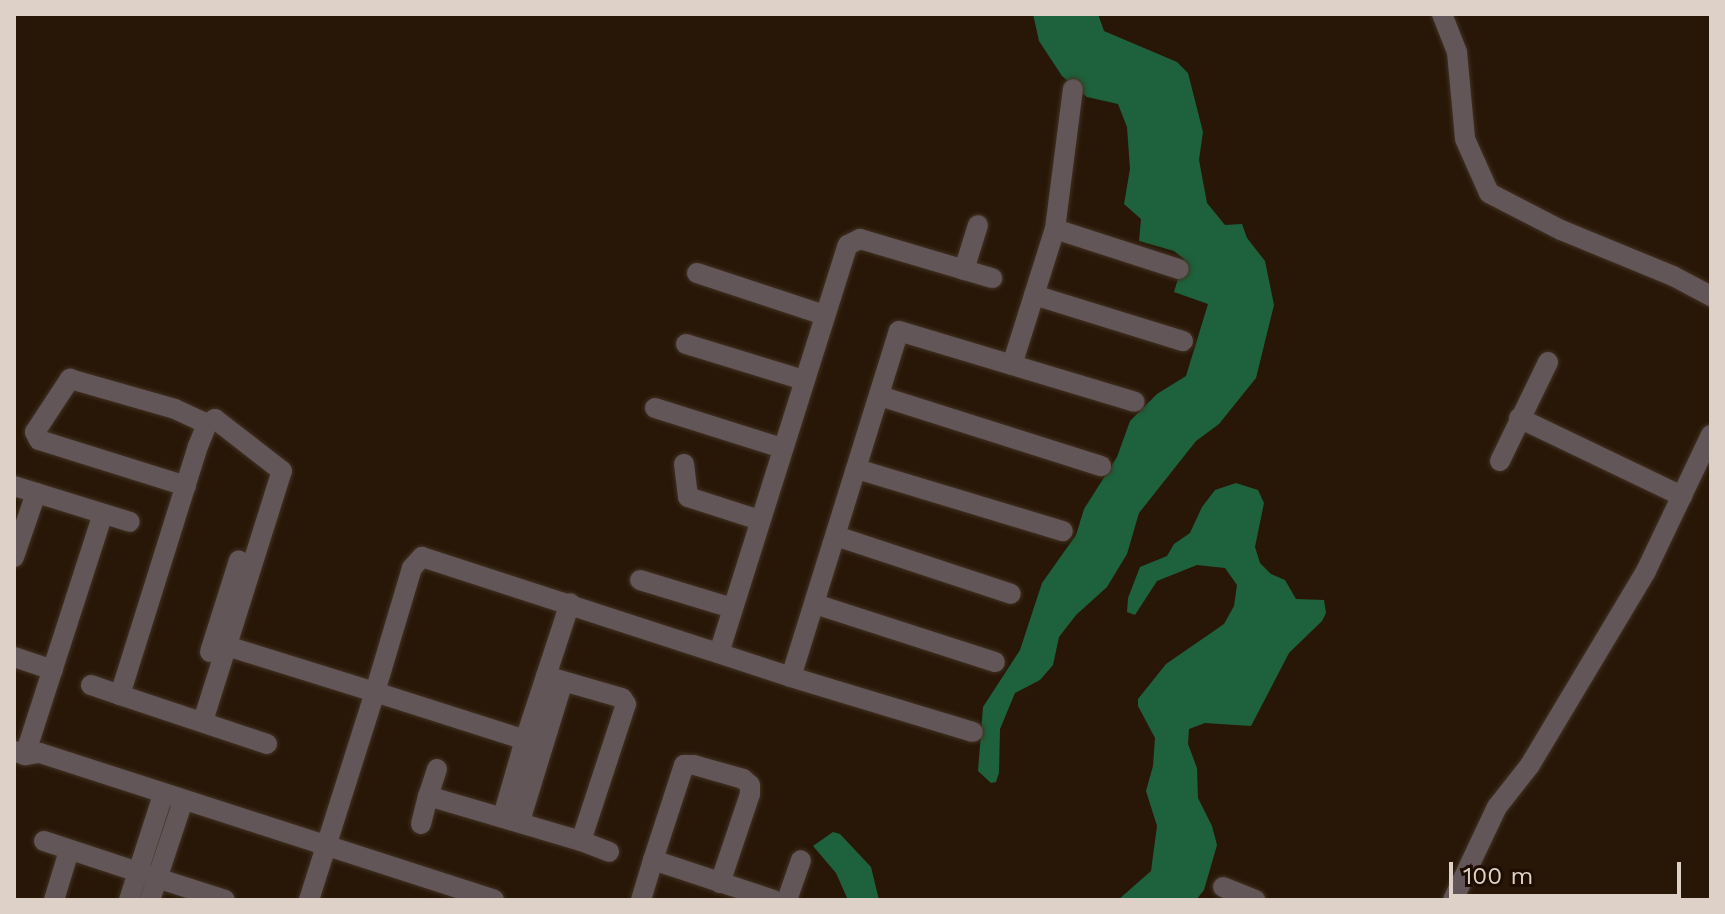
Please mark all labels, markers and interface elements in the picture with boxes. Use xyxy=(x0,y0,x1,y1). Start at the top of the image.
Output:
scale bar xyxy=(1453,846,1685,896)
text: 100 m xyxy=(1463,862,1533,890)

